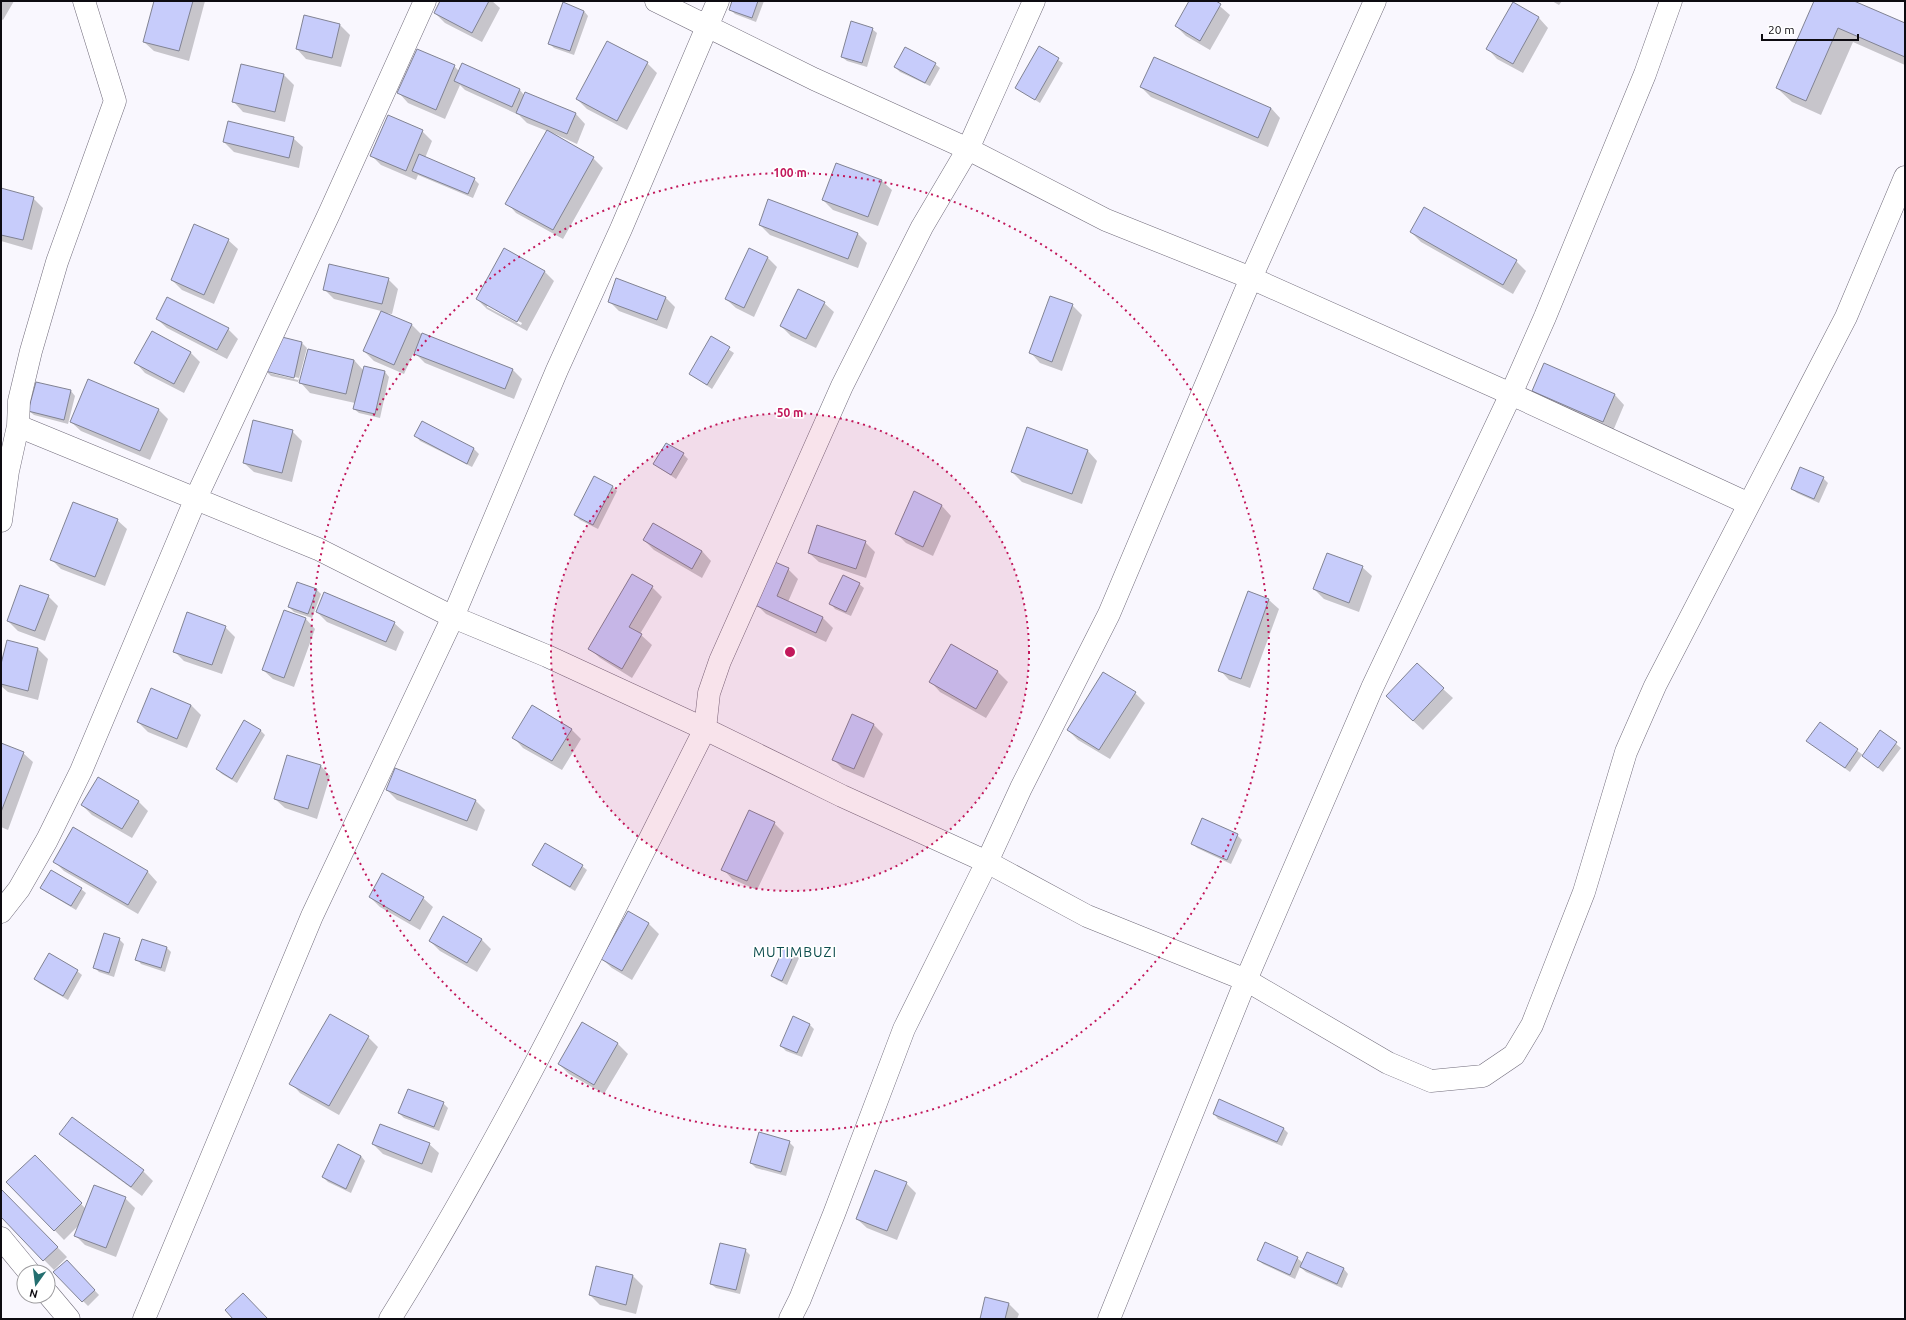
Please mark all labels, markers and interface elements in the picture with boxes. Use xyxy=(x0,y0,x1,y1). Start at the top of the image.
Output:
scale bar xyxy=(1762,16,1858,42)
text: 20 m xyxy=(1768,23,1795,36)
text: 100 m xyxy=(773,166,807,179)
text: 50 m xyxy=(777,406,803,419)
centre of rings xyxy=(783,645,797,659)
district label: MUTIMBUZI xyxy=(753,944,837,960)
north arrow xyxy=(16,1264,56,1304)
text: N xyxy=(28,1287,39,1301)

